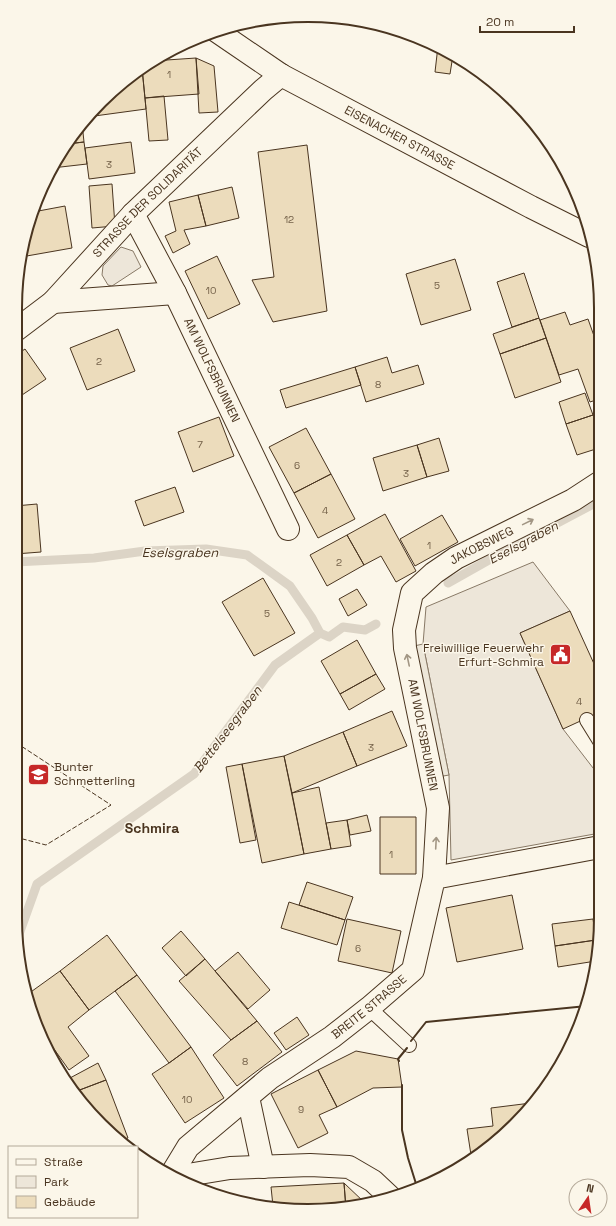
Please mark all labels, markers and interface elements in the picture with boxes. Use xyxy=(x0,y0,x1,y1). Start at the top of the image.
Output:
scale bar xyxy=(480,8,574,34)
text: 20 m xyxy=(486,14,514,30)
house number: 1 xyxy=(167,68,171,81)
street label: EISENACHER STRASSE xyxy=(342,102,458,174)
street label: STRASSE DER SOLIDARITÄT xyxy=(89,144,206,261)
house number: 3 xyxy=(106,158,112,171)
house number: 12 xyxy=(284,213,294,226)
house number: 5 xyxy=(434,279,440,292)
house number: 10 xyxy=(206,284,216,297)
street label: AM WOLFSBRUNNEN xyxy=(180,315,244,425)
house number: 2 xyxy=(96,355,102,368)
house number: 8 xyxy=(375,378,381,391)
house number: 7 xyxy=(197,438,203,451)
house number: 6 xyxy=(294,459,300,472)
house number: 3 xyxy=(403,467,409,480)
house number: 4 xyxy=(322,504,328,517)
water label: Eselsgraben xyxy=(485,517,562,568)
one-way arrow xyxy=(522,518,534,525)
street label: JAKOBSWEG xyxy=(446,523,516,568)
house number: 1 xyxy=(427,539,431,552)
water label: Eselsgraben xyxy=(142,544,219,561)
house number: 2 xyxy=(336,556,342,569)
house number: 5 xyxy=(264,607,270,620)
place label: Freiwillige Feuerwehr Erfurt-Schmira xyxy=(423,640,544,670)
public building icon: Freiwillige Feuerwehr Erfurt-Schmira xyxy=(547,642,573,668)
one-way arrow xyxy=(404,654,412,667)
street label: AM WOLFSBRUNNEN xyxy=(404,678,442,792)
water label: Bettelseegraben xyxy=(189,682,266,776)
house number: 4 xyxy=(576,695,582,708)
house number: 3 xyxy=(368,741,374,754)
place label: Bunter Schmetterling xyxy=(54,759,135,789)
school or university icon: Bunter Schmetterling xyxy=(26,761,52,787)
district label: Schmira xyxy=(125,819,179,837)
one-way arrow xyxy=(432,837,440,850)
house number: 1 xyxy=(389,848,393,861)
house number: 6 xyxy=(355,942,361,955)
street label: BREITE STRASSE xyxy=(328,971,410,1042)
house number: 8 xyxy=(242,1055,248,1068)
house number: 10 xyxy=(182,1093,192,1106)
house number: 9 xyxy=(298,1103,304,1116)
legend xyxy=(8,1146,138,1218)
text: Straße xyxy=(44,1154,83,1170)
text: Park xyxy=(44,1174,69,1190)
north arrow xyxy=(568,1178,608,1218)
text: N xyxy=(585,1181,595,1196)
text: Gebäude xyxy=(44,1194,96,1210)

